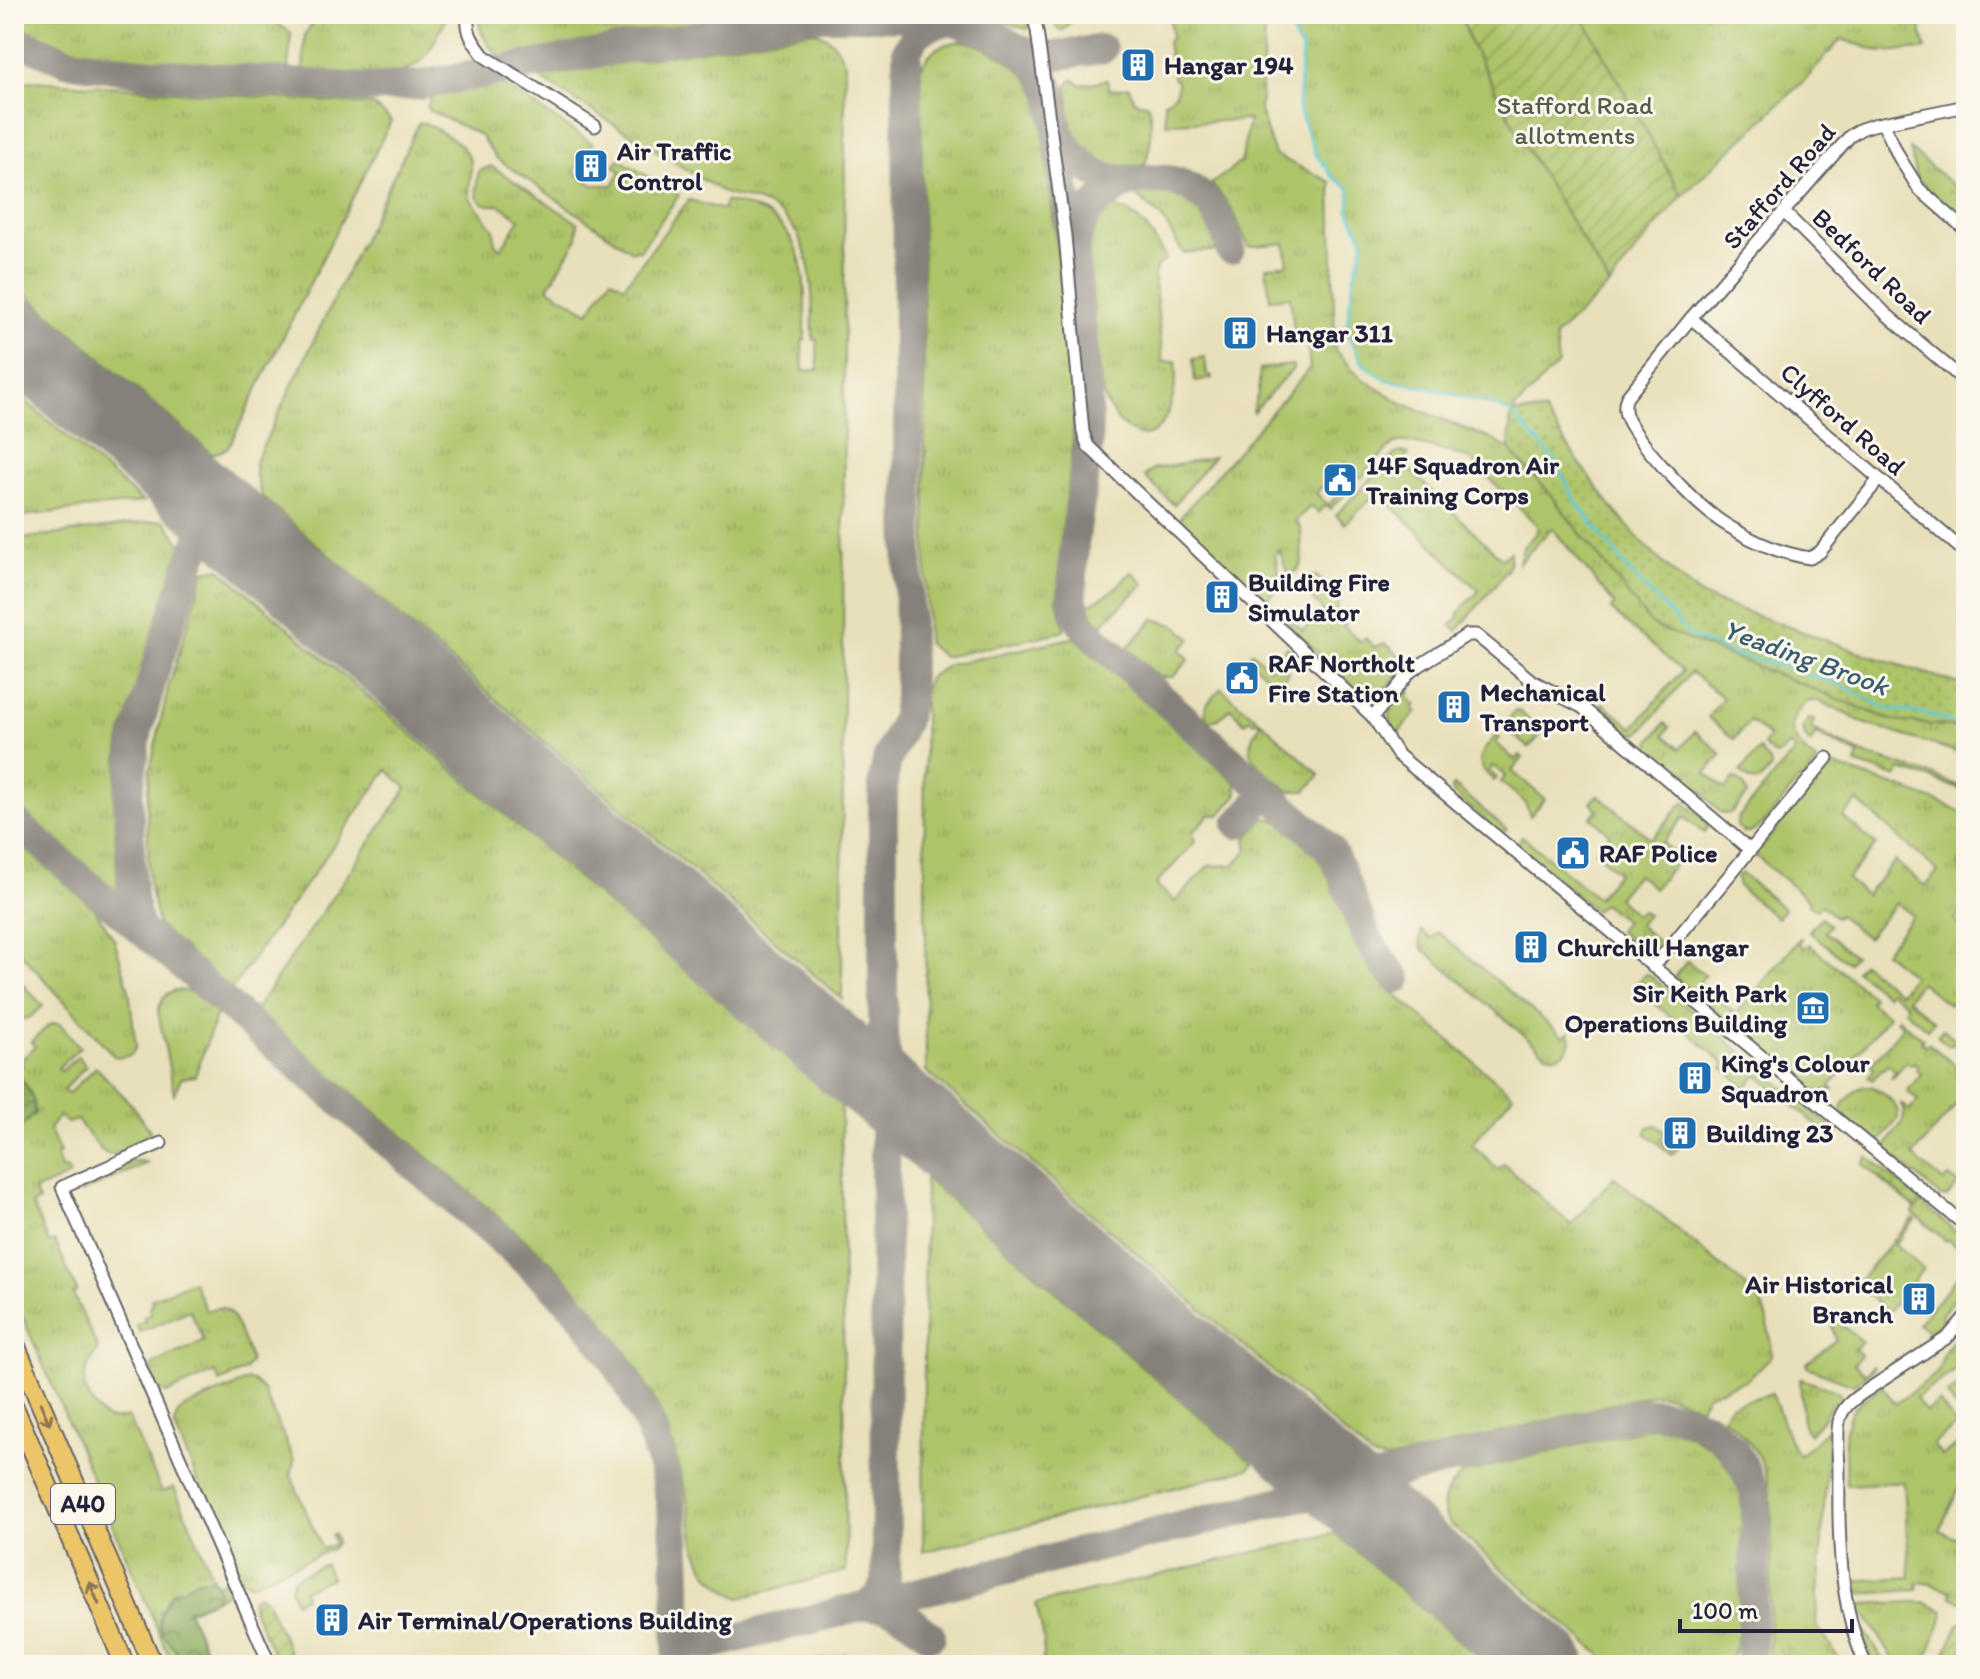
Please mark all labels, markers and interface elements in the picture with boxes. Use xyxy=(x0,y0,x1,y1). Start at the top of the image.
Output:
building icon: Hangar 194 xyxy=(1119,46,1157,84)
place label: Hangar 194 xyxy=(1164,49,1294,81)
park label: Stafford Road allotments xyxy=(1497,89,1654,151)
street label: Stafford Road xyxy=(1716,116,1843,256)
place label: Air Traffic Control xyxy=(616,135,731,197)
building icon: Air Traffic Control xyxy=(572,147,610,185)
street label: Bedford Road xyxy=(1806,201,1938,331)
building icon: Hangar 311 xyxy=(1221,314,1259,352)
place label: Hangar 311 xyxy=(1266,317,1393,349)
street label: Clyfford Road xyxy=(1774,356,1912,482)
place label: 14F Squadron Air Training Corps xyxy=(1365,449,1560,511)
public building icon: 14F Squadron Air Training Corps xyxy=(1321,461,1359,499)
place label: Building Fire Simulator xyxy=(1248,566,1390,628)
building icon: Building Fire Simulator xyxy=(1203,578,1241,616)
water label: Yeading Brook xyxy=(1719,611,1895,703)
place label: RAF Northolt Fire Station xyxy=(1268,647,1415,709)
public building icon: RAF Northolt Fire Station xyxy=(1223,659,1261,697)
place label: Mechanical Transport xyxy=(1479,676,1606,738)
building icon: Mechanical Transport xyxy=(1435,688,1473,726)
public building icon: RAF Police xyxy=(1554,834,1592,872)
place label: RAF Police xyxy=(1599,837,1718,869)
building icon: Churchill Hangar xyxy=(1512,928,1550,966)
place label: Churchill Hangar xyxy=(1557,931,1749,963)
place label: Sir Keith Park Operations Building xyxy=(1564,977,1788,1039)
museum icon: Sir Keith Park Operations Building xyxy=(1794,989,1832,1027)
place label: King's Colour Squadron xyxy=(1721,1047,1871,1109)
building icon: King's Colour Squadron xyxy=(1676,1059,1714,1097)
building icon: Building 23 xyxy=(1661,1114,1699,1152)
place label: Building 23 xyxy=(1706,1117,1833,1149)
place label: Air Historical Branch xyxy=(1744,1268,1894,1330)
building icon: Air Historical Branch xyxy=(1900,1280,1938,1318)
one-way arrow xyxy=(38,1401,53,1426)
road number: A40 xyxy=(51,1484,115,1524)
one-way arrow xyxy=(86,1581,101,1606)
scale bar xyxy=(1680,1583,1852,1633)
text: 100 m xyxy=(1692,1596,1758,1625)
building icon: Air Terminal/Operations Building xyxy=(313,1601,351,1639)
place label: Air Terminal/Operations Building xyxy=(357,1604,732,1636)

